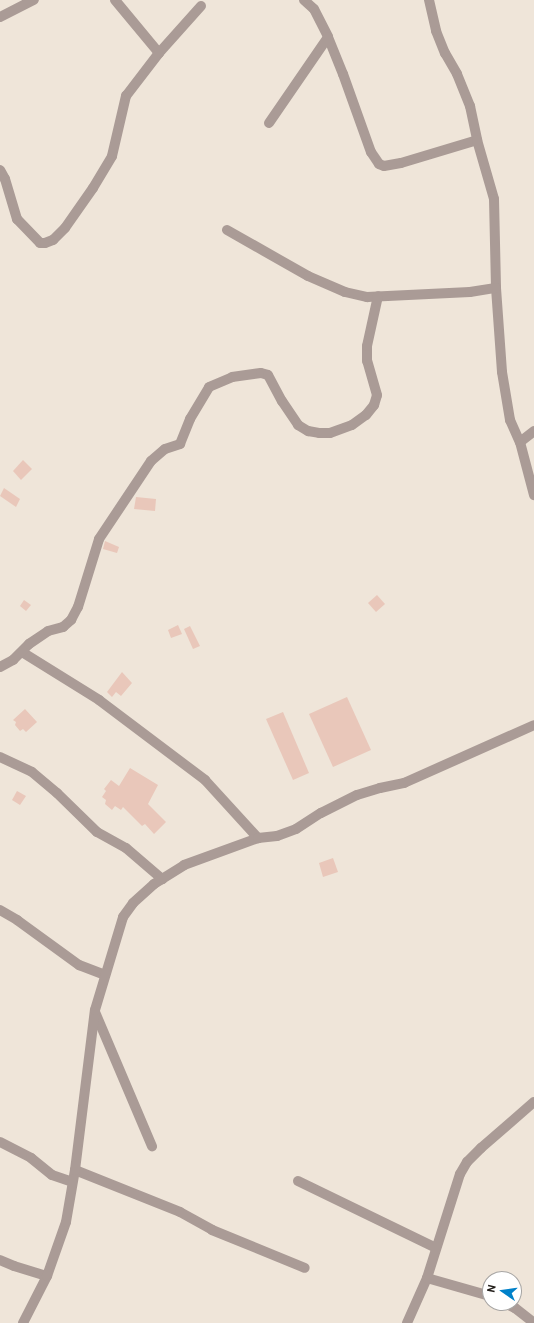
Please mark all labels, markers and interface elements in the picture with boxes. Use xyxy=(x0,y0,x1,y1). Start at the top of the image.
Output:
north arrow xyxy=(482,1271,522,1311)
text: N xyxy=(484,1283,498,1293)

